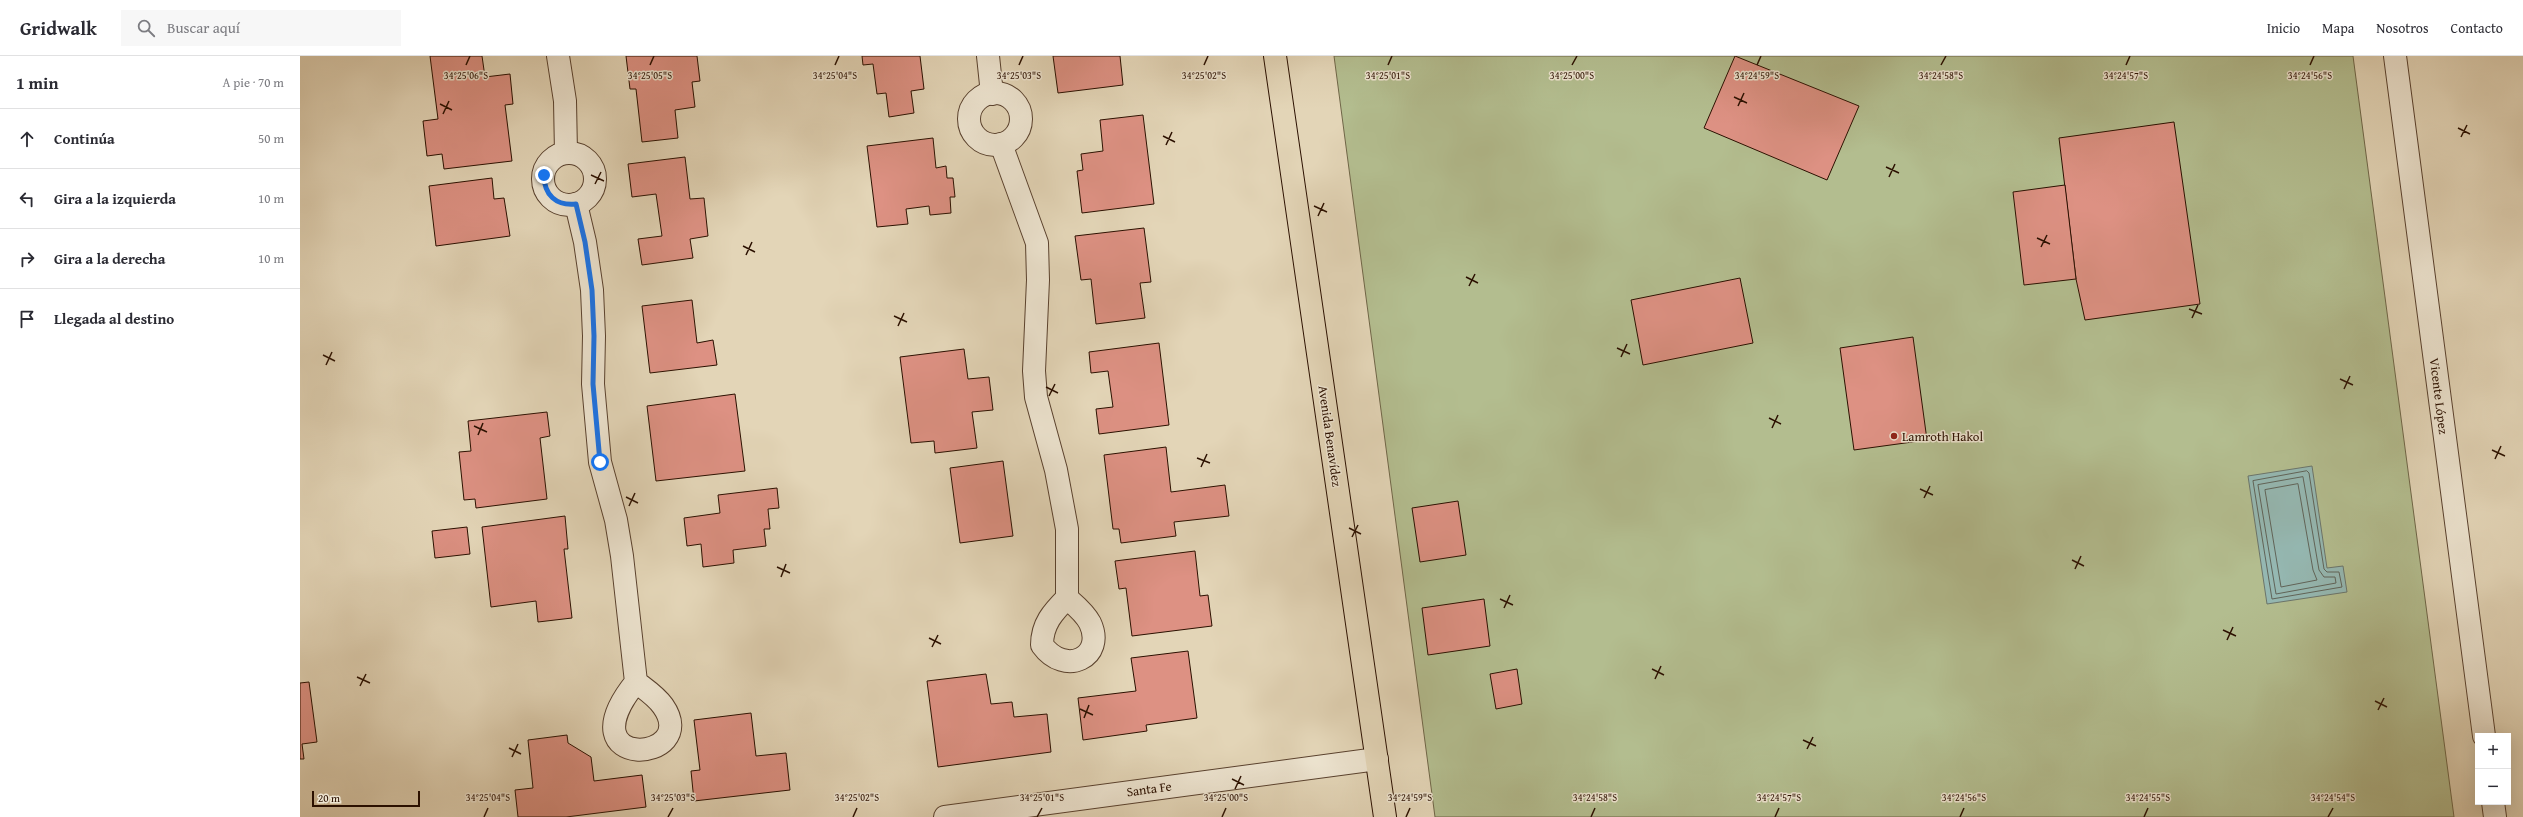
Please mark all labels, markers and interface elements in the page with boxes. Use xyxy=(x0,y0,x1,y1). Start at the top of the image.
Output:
search box xyxy=(121,10,401,46)
text: Gridwalk xyxy=(20,14,97,42)
icon: search xyxy=(135,17,157,39)
text: Buscar aquí xyxy=(167,17,240,38)
text: Inicio xyxy=(2267,18,2300,38)
text: Mapa xyxy=(2322,18,2354,38)
text: Nosotros xyxy=(2376,18,2429,38)
text: Contacto xyxy=(2451,18,2503,38)
text: 34°25'06"S xyxy=(444,68,488,83)
text: 34°25'05"S xyxy=(628,68,672,83)
text: 34°25'04"S xyxy=(813,68,857,83)
text: 34°25'03"S xyxy=(997,68,1041,83)
text: 34°25'02"S xyxy=(1182,68,1226,83)
text: 34°25'01"S xyxy=(1366,68,1410,83)
text: 34°25'00"S xyxy=(1550,68,1594,83)
text: 34°24'59"S xyxy=(1735,68,1779,83)
text: 34°24'58"S xyxy=(1919,68,1963,83)
text: 34°24'57"S xyxy=(2104,68,2148,83)
text: 34°24'56"S xyxy=(2288,68,2332,83)
text: 1 min xyxy=(16,70,58,95)
text: A pie · 70 m xyxy=(223,73,284,92)
icon: ahead xyxy=(16,128,38,150)
text: Continúa xyxy=(54,128,115,149)
text: 50 m xyxy=(258,129,284,148)
route end xyxy=(535,166,553,184)
icon: left xyxy=(16,188,38,210)
text: Gira a la izquierda xyxy=(54,188,176,209)
text: 10 m xyxy=(258,189,284,208)
icon: right xyxy=(16,248,38,270)
text: Gira a la derecha xyxy=(54,248,165,269)
text: 10 m xyxy=(258,249,284,268)
icon: arrive xyxy=(16,308,38,330)
text: Llegada al destino xyxy=(54,308,174,329)
street label: Vicente López xyxy=(2425,357,2453,436)
street label: Avenida Benavídez xyxy=(1313,384,1347,488)
place label: Lamroth Hakol xyxy=(1902,427,1983,446)
marker: Lamroth Hakol xyxy=(1889,431,1899,441)
route start xyxy=(591,453,609,471)
map controls xyxy=(2475,733,2511,805)
button: + xyxy=(2475,733,2511,769)
button: − xyxy=(2475,769,2511,805)
street label: Santa Fe xyxy=(1125,776,1173,802)
scale bar xyxy=(312,789,420,808)
text: 20 m xyxy=(318,790,340,806)
text: 34°25'04"S xyxy=(466,790,510,805)
text: 34°25'03"S xyxy=(651,790,695,805)
text: 34°25'02"S xyxy=(835,790,879,805)
text: 34°25'01"S xyxy=(1020,790,1064,805)
text: 34°25'00"S xyxy=(1204,790,1248,805)
text: 34°24'59"S xyxy=(1388,790,1432,805)
text: 34°24'58"S xyxy=(1573,790,1617,805)
text: 34°24'57"S xyxy=(1757,790,1801,805)
text: 34°24'56"S xyxy=(1942,790,1986,805)
text: 34°24'55"S xyxy=(2126,790,2170,805)
text: 34°24'54"S xyxy=(2311,790,2355,805)

